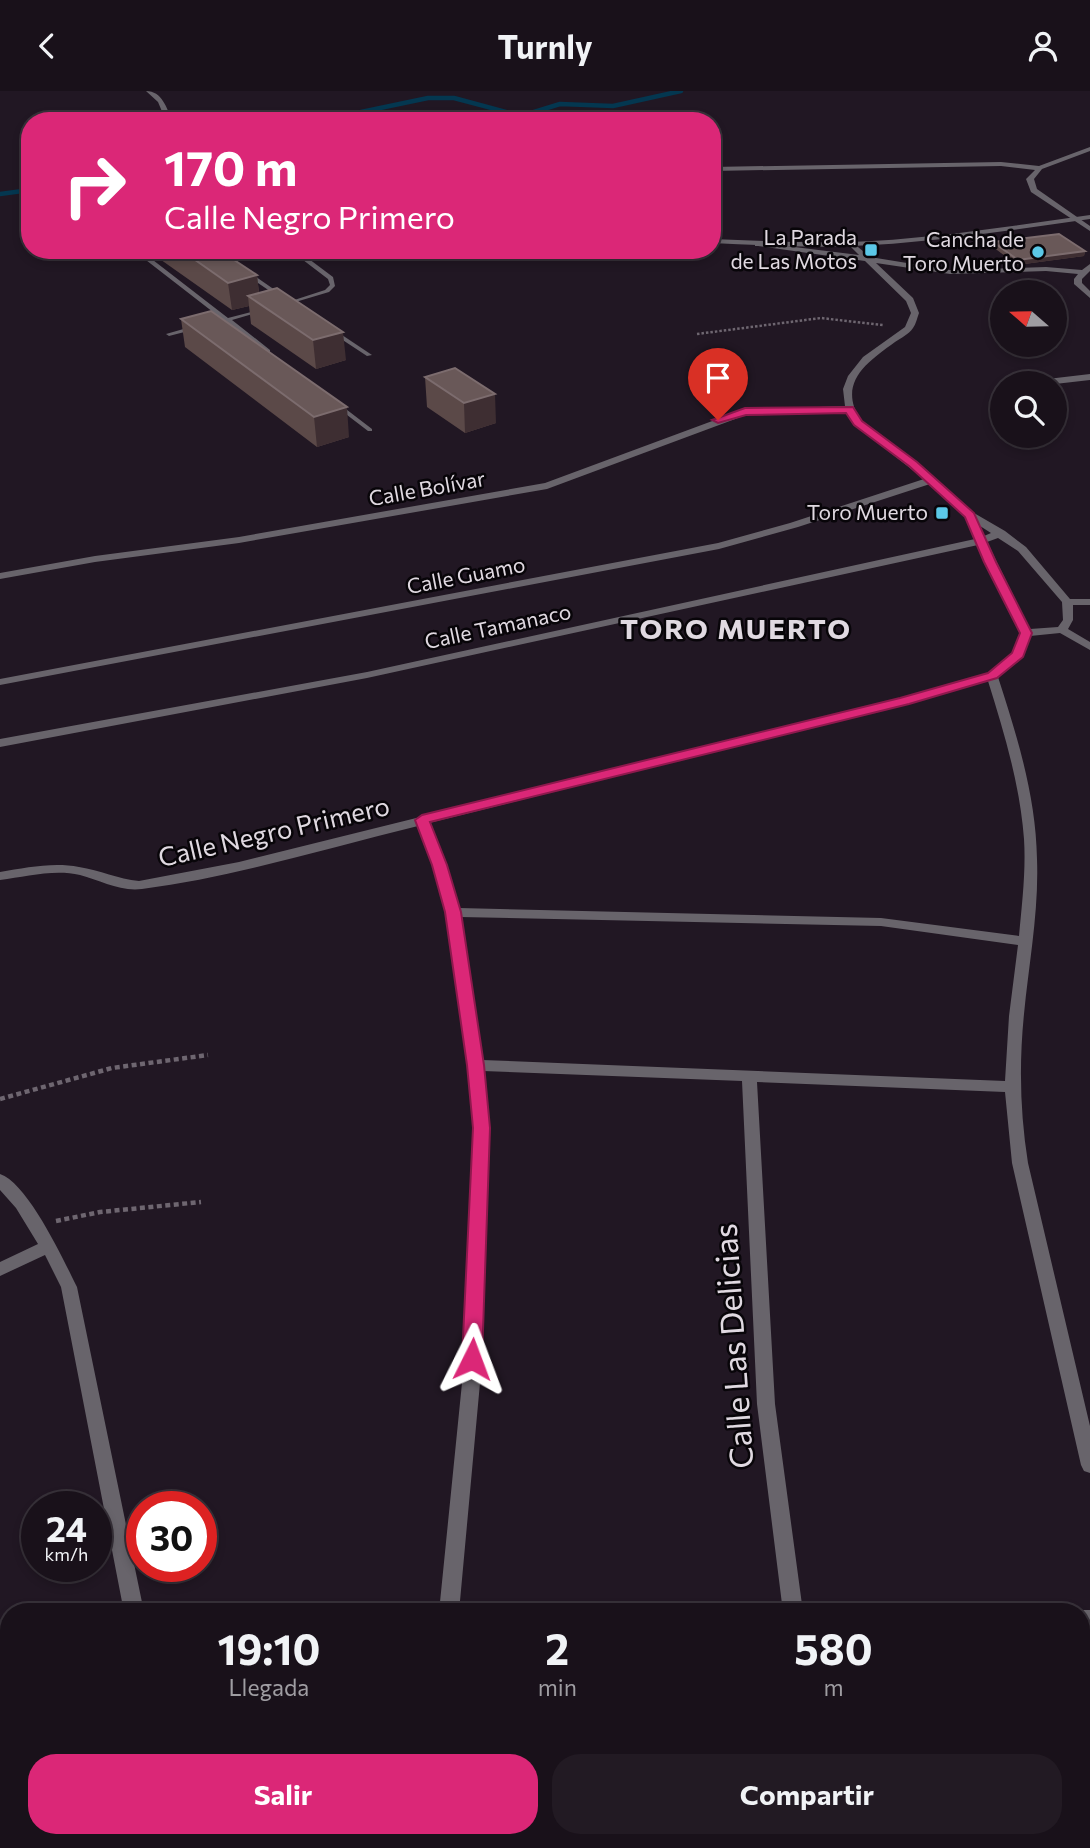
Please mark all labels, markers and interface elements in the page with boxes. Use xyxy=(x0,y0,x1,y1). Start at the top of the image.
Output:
text: Turnly xyxy=(498,26,592,66)
icon: back xyxy=(28,27,66,65)
icon: person xyxy=(1024,27,1062,65)
text: 170 m xyxy=(164,136,297,196)
icon: right xyxy=(49,140,140,231)
text: Calle Negro Primero xyxy=(164,196,455,236)
place label: La Parada de Las Motos xyxy=(730,224,857,273)
place label: Cancha de Toro Muerto xyxy=(903,226,1024,275)
marker: La Parada de Las Motos xyxy=(863,242,879,258)
marker: Cancha de Toro Muerto xyxy=(1030,244,1046,260)
north arrow xyxy=(990,280,1068,357)
map controls xyxy=(990,280,1067,448)
pin xyxy=(688,348,748,420)
icon: arrive xyxy=(699,359,737,397)
button: search xyxy=(990,371,1067,448)
street label: Calle Bolívar xyxy=(367,465,487,510)
place label: Toro Muerto xyxy=(807,499,928,524)
marker: Toro Muerto xyxy=(934,505,950,521)
street label: Calle Guamo xyxy=(404,551,527,598)
street label: Calle Tamanaco xyxy=(422,598,573,653)
district label: TORO MUERTO xyxy=(620,611,852,645)
street label: Calle Negro Primero xyxy=(155,789,392,872)
street label: Calle Las Delicias xyxy=(703,1222,761,1470)
position arrow xyxy=(435,1322,509,1396)
speed limit sign: 30 xyxy=(126,1491,217,1582)
text: 24 xyxy=(46,1506,87,1549)
text: km/h xyxy=(45,1543,88,1565)
text: 19:10 xyxy=(217,1622,320,1674)
text: 2 xyxy=(545,1622,569,1674)
text: 580 xyxy=(794,1622,873,1674)
text: Llegada xyxy=(228,1673,309,1701)
text: min xyxy=(538,1673,577,1701)
text: m xyxy=(823,1673,843,1701)
button: Salir xyxy=(28,1754,538,1834)
button: Compartir xyxy=(552,1754,1062,1834)

